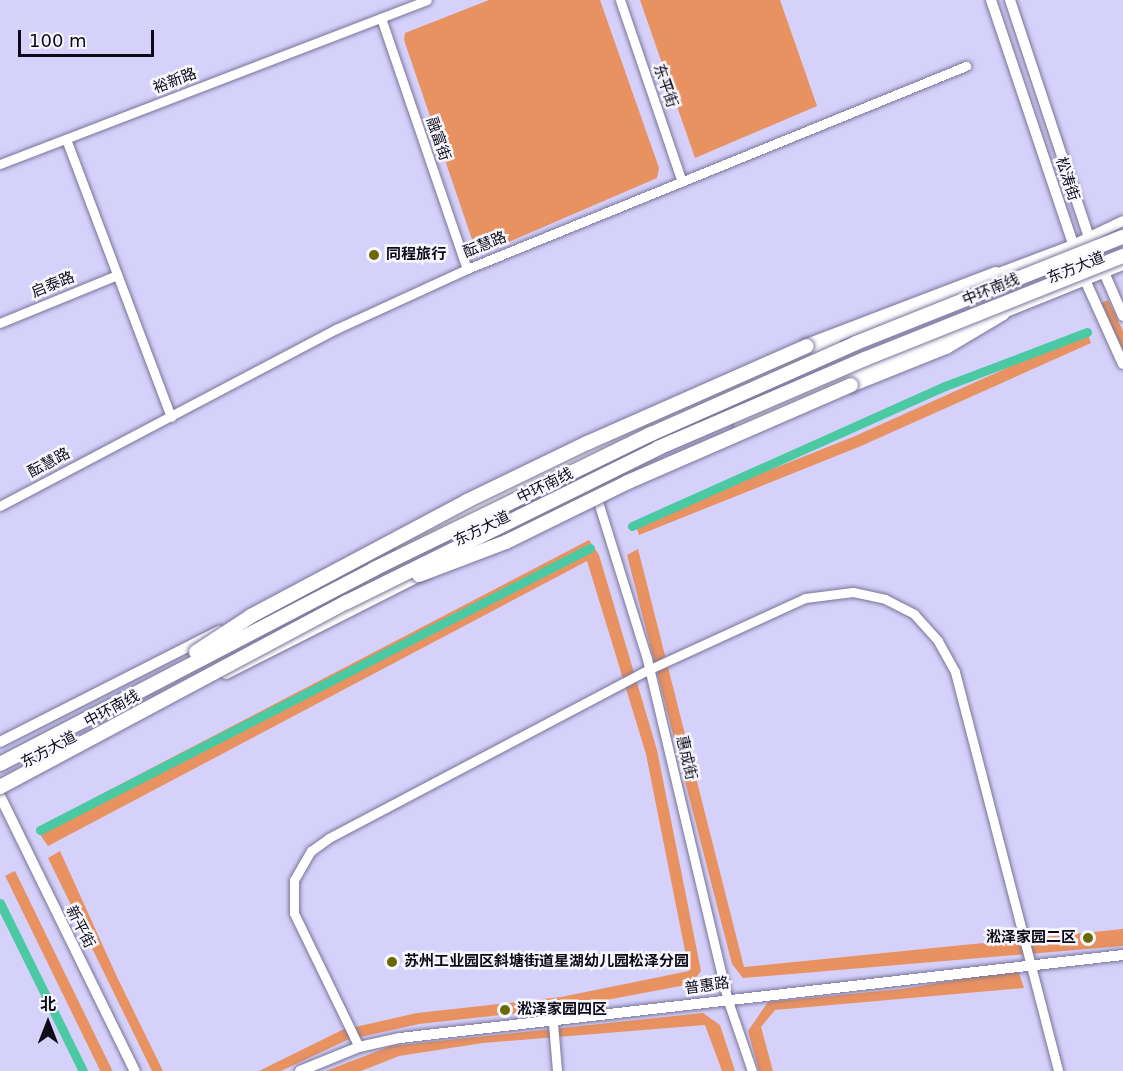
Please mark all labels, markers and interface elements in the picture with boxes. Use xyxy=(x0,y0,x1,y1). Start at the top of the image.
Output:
scale bar xyxy=(21,18,158,56)
text: 100 m xyxy=(29,30,87,51)
street label: 东平街 xyxy=(649,62,681,110)
street label: 裕新路 xyxy=(151,65,199,97)
street label: 融富街 xyxy=(422,115,454,163)
street label: 松涛街 xyxy=(1051,155,1083,203)
street label: 酝慧路 xyxy=(461,228,509,262)
place label: 同程旅行 xyxy=(386,246,446,264)
marker: 同程旅行 xyxy=(367,248,381,262)
street label: 东方大道 xyxy=(1045,248,1107,288)
street label: 启泰路 xyxy=(29,268,77,302)
street label: 中环南线 xyxy=(960,270,1022,310)
street label: 酝慧路 xyxy=(25,444,73,482)
street label: 中环南线 xyxy=(514,465,576,507)
street label: 东方大道 xyxy=(451,508,513,550)
street label: 中环南线 xyxy=(81,687,143,731)
street label: 东方大道 xyxy=(18,728,80,772)
street label: 惠成街 xyxy=(672,734,700,782)
street label: 新平街 xyxy=(62,903,98,951)
place label: 淞泽家园二区 xyxy=(986,929,1076,947)
marker: 淞泽家园二区 xyxy=(1081,931,1095,945)
place label: 苏州工业园区斜塘街道星湖幼儿园松泽分园 xyxy=(404,953,689,971)
marker: 苏州工业园区斜塘街道星湖幼儿园松泽分园 xyxy=(385,955,399,969)
street label: 普惠路 xyxy=(683,974,731,998)
north arrow xyxy=(18,993,78,1053)
text: 北 xyxy=(40,995,56,1014)
place label: 淞泽家园四区 xyxy=(517,1001,607,1019)
marker: 淞泽家园四区 xyxy=(498,1003,512,1017)

